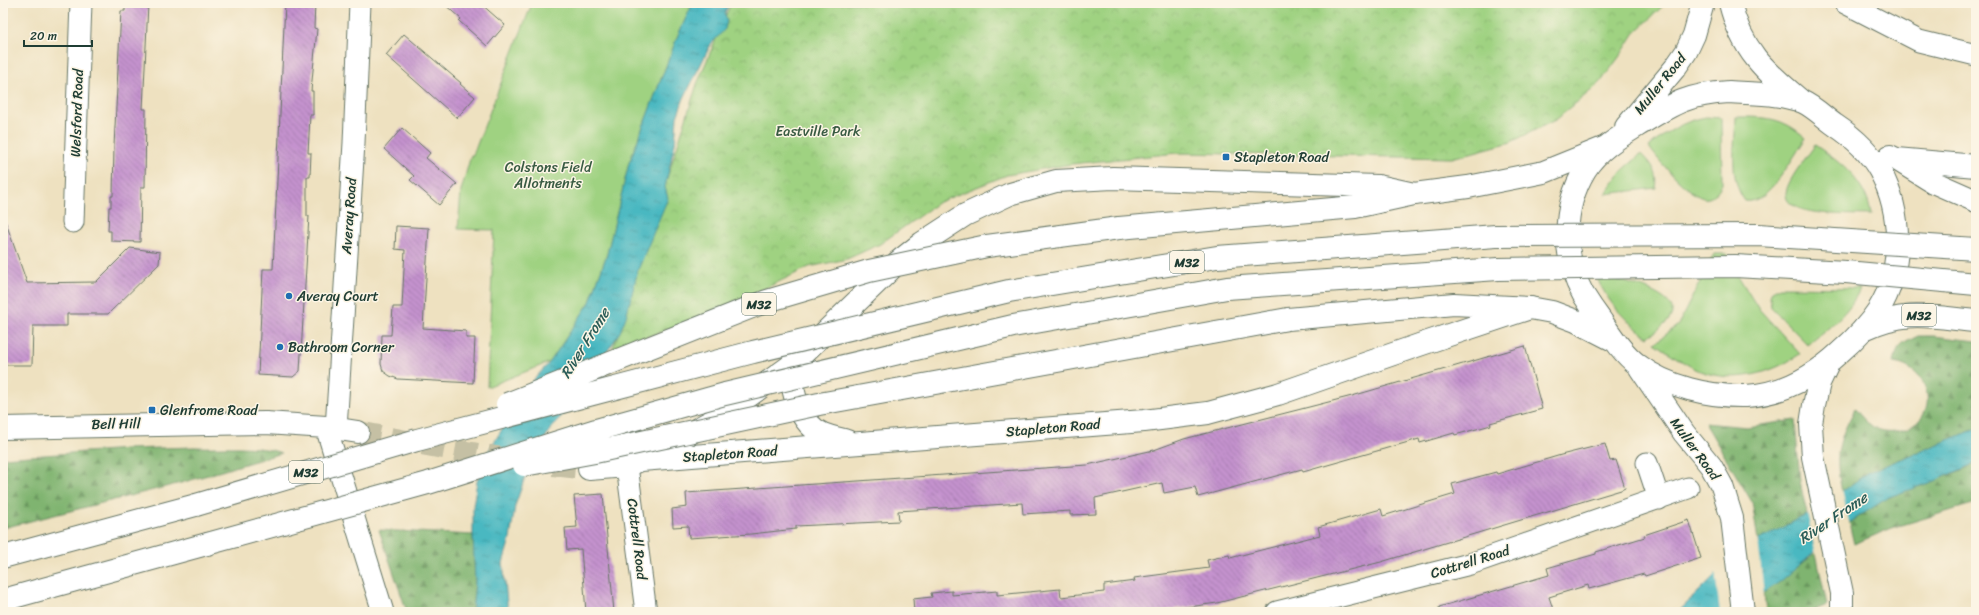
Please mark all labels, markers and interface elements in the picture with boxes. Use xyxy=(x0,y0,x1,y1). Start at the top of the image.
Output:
scale bar xyxy=(24,22,92,48)
text: 20 m xyxy=(30,25,57,47)
street label: Muller Road xyxy=(1627,46,1694,120)
street label: Welsford Road xyxy=(63,67,91,158)
park label: Eastville Park xyxy=(776,119,861,144)
place label: Stapleton Road xyxy=(1234,145,1330,170)
marker: Stapleton Road xyxy=(1221,152,1231,162)
park label: Colstons Field Allotments xyxy=(505,155,593,196)
street label: Averay Road xyxy=(334,175,364,256)
road number: M32 xyxy=(1170,251,1204,273)
place label: Averay Court xyxy=(296,284,379,309)
marker: Averay Court xyxy=(284,291,294,301)
road number: M32 xyxy=(742,293,776,315)
water label: River Frome xyxy=(553,302,618,383)
road number: M32 xyxy=(1902,304,1936,326)
place label: Bathroom Corner xyxy=(288,335,395,360)
marker: Bathroom Corner xyxy=(275,342,285,352)
place label: Glenfrome Road xyxy=(160,398,259,423)
marker: Glenfrome Road xyxy=(147,405,157,415)
street label: Bell Hill xyxy=(91,411,142,437)
street label: Stapleton Road xyxy=(1005,411,1103,445)
street label: Muller Road xyxy=(1663,412,1728,487)
street label: Stapleton Road xyxy=(682,438,780,470)
road number: M32 xyxy=(289,461,323,483)
water label: River Frome xyxy=(1793,484,1874,551)
street label: Cottrell Road xyxy=(620,497,655,583)
street label: Cottrell Road xyxy=(1427,538,1514,586)

